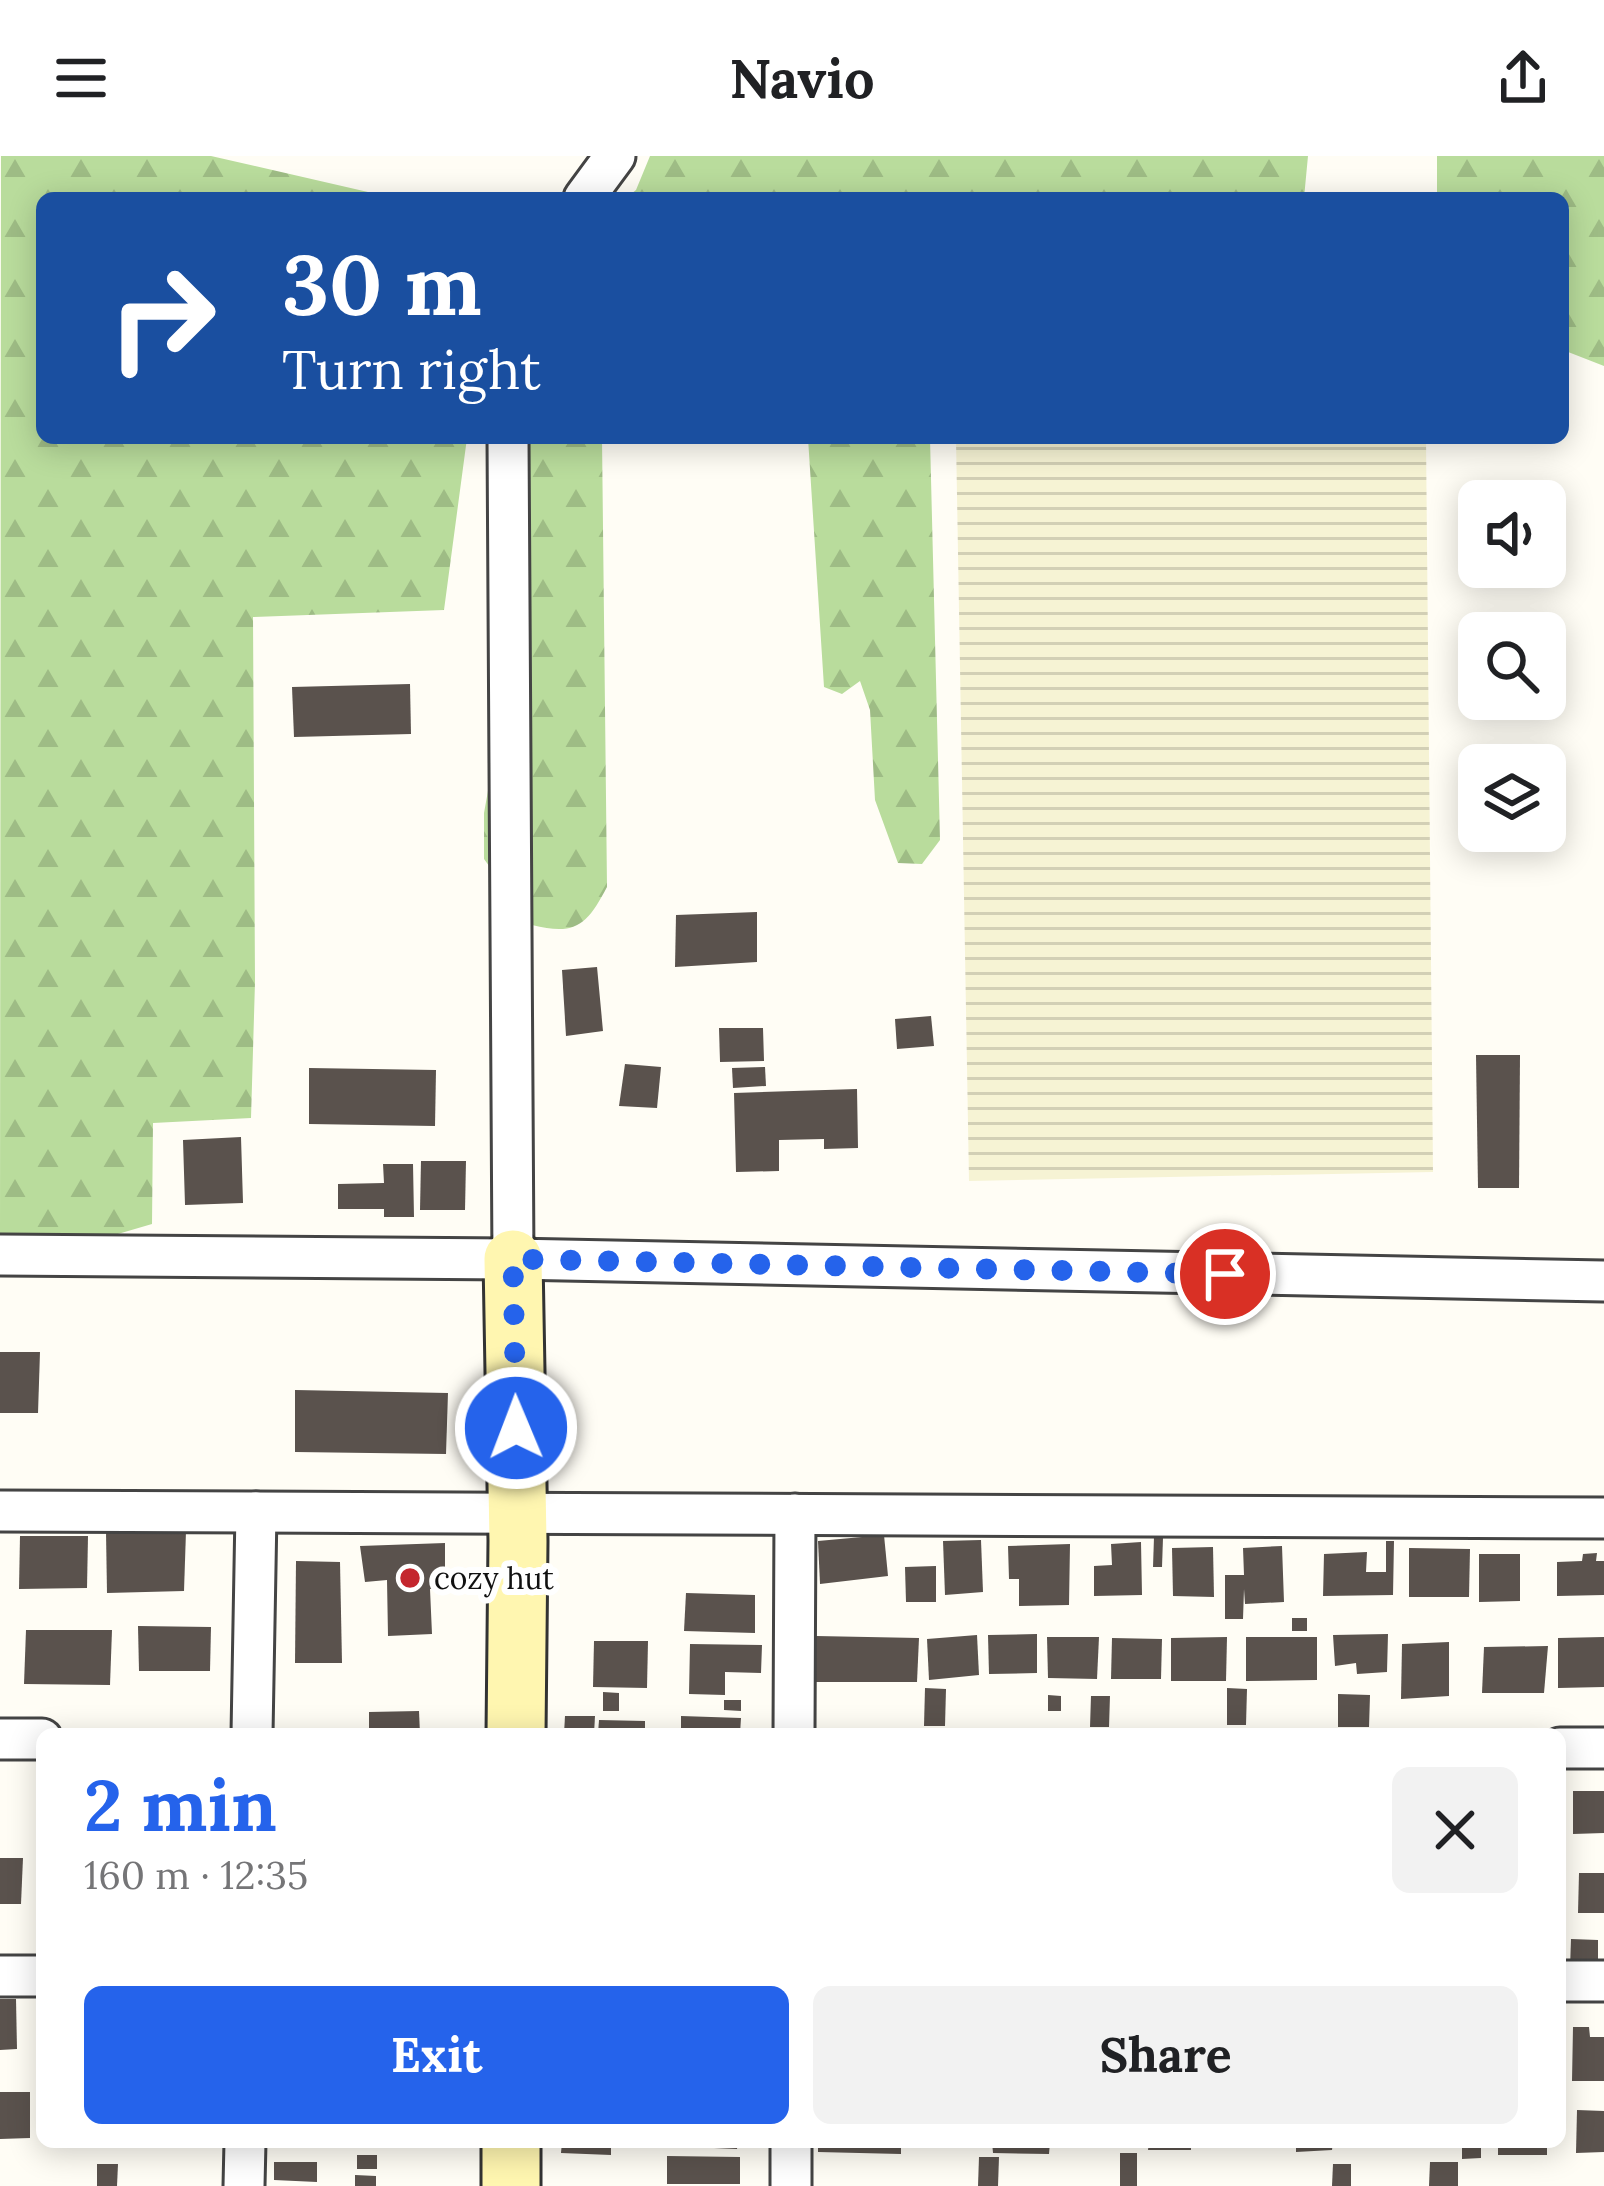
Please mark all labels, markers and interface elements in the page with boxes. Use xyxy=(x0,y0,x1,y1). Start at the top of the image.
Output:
text: Navio xyxy=(729,44,875,113)
icon: menu xyxy=(48,45,114,111)
icon: share xyxy=(1490,45,1556,111)
text: 30 m xyxy=(282,230,482,338)
icon: right xyxy=(84,240,240,396)
text: Turn right xyxy=(282,335,541,404)
map controls xyxy=(1458,480,1566,852)
button: sound xyxy=(1458,480,1566,588)
button: search xyxy=(1458,612,1566,720)
button: layers xyxy=(1458,744,1566,852)
pin xyxy=(1174,1223,1276,1325)
icon: arrive xyxy=(1192,1241,1258,1307)
position arrow xyxy=(453,1365,579,1491)
place label: cozy hut xyxy=(434,1559,554,1598)
marker: cozy hut xyxy=(397,1565,423,1591)
text: 2 min xyxy=(84,1759,277,1851)
button: close xyxy=(1392,1767,1518,1893)
text: 160 m · 12:35 xyxy=(84,1850,308,1900)
button: Exit xyxy=(84,1986,789,2124)
button: Share xyxy=(813,1986,1518,2124)

